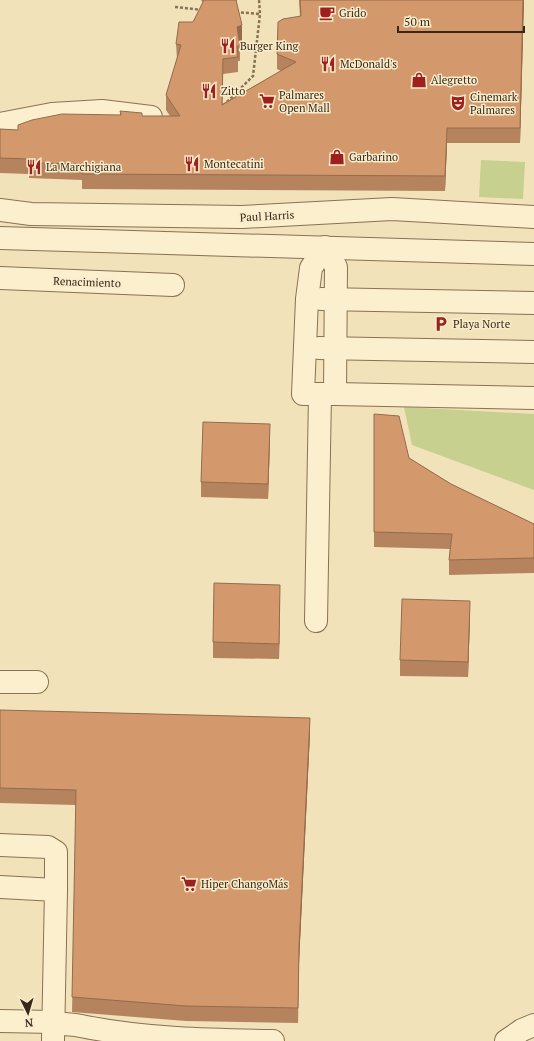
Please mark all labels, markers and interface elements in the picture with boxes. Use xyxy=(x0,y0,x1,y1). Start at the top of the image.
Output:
cafe icon: Grido xyxy=(318,4,336,22)
place label: Grido xyxy=(339,6,366,20)
scale bar xyxy=(398,8,524,34)
text: 50 m xyxy=(404,14,431,29)
restaurant icon: Burger King xyxy=(219,37,237,55)
place label: Burger King xyxy=(240,39,298,53)
restaurant icon: McDonald's xyxy=(319,55,337,73)
place label: McDonald's xyxy=(340,57,397,71)
shop icon: Alegretto xyxy=(410,71,428,89)
place label: Alegretto xyxy=(431,73,477,87)
restaurant icon: Zitto xyxy=(200,82,218,100)
place label: Zitto xyxy=(221,84,245,98)
place label: Palmares Open Mall xyxy=(279,88,330,115)
place label: Cinemark Palmares xyxy=(470,90,518,117)
supermarket icon: Palmares Open Mall xyxy=(258,92,276,110)
theatre icon: Cinemark Palmares xyxy=(449,94,467,112)
shop icon: Garbarino xyxy=(328,148,346,166)
place label: Garbarino xyxy=(349,150,398,164)
restaurant icon: Montecatini xyxy=(183,155,201,173)
place label: Montecatini xyxy=(204,157,264,171)
restaurant icon: La Marchigiana xyxy=(25,158,43,176)
place label: La Marchigiana xyxy=(46,160,122,174)
street label: Paul Harris xyxy=(239,208,295,224)
street label: Renacimiento xyxy=(53,274,121,290)
parking icon: Playa Norte xyxy=(432,315,450,333)
place label: Playa Norte xyxy=(453,317,511,331)
supermarket icon: Hiper ChangoMás xyxy=(180,875,198,893)
place label: Hiper ChangoMás xyxy=(201,877,289,891)
north arrow xyxy=(8,993,48,1033)
text: N xyxy=(23,1016,34,1030)

